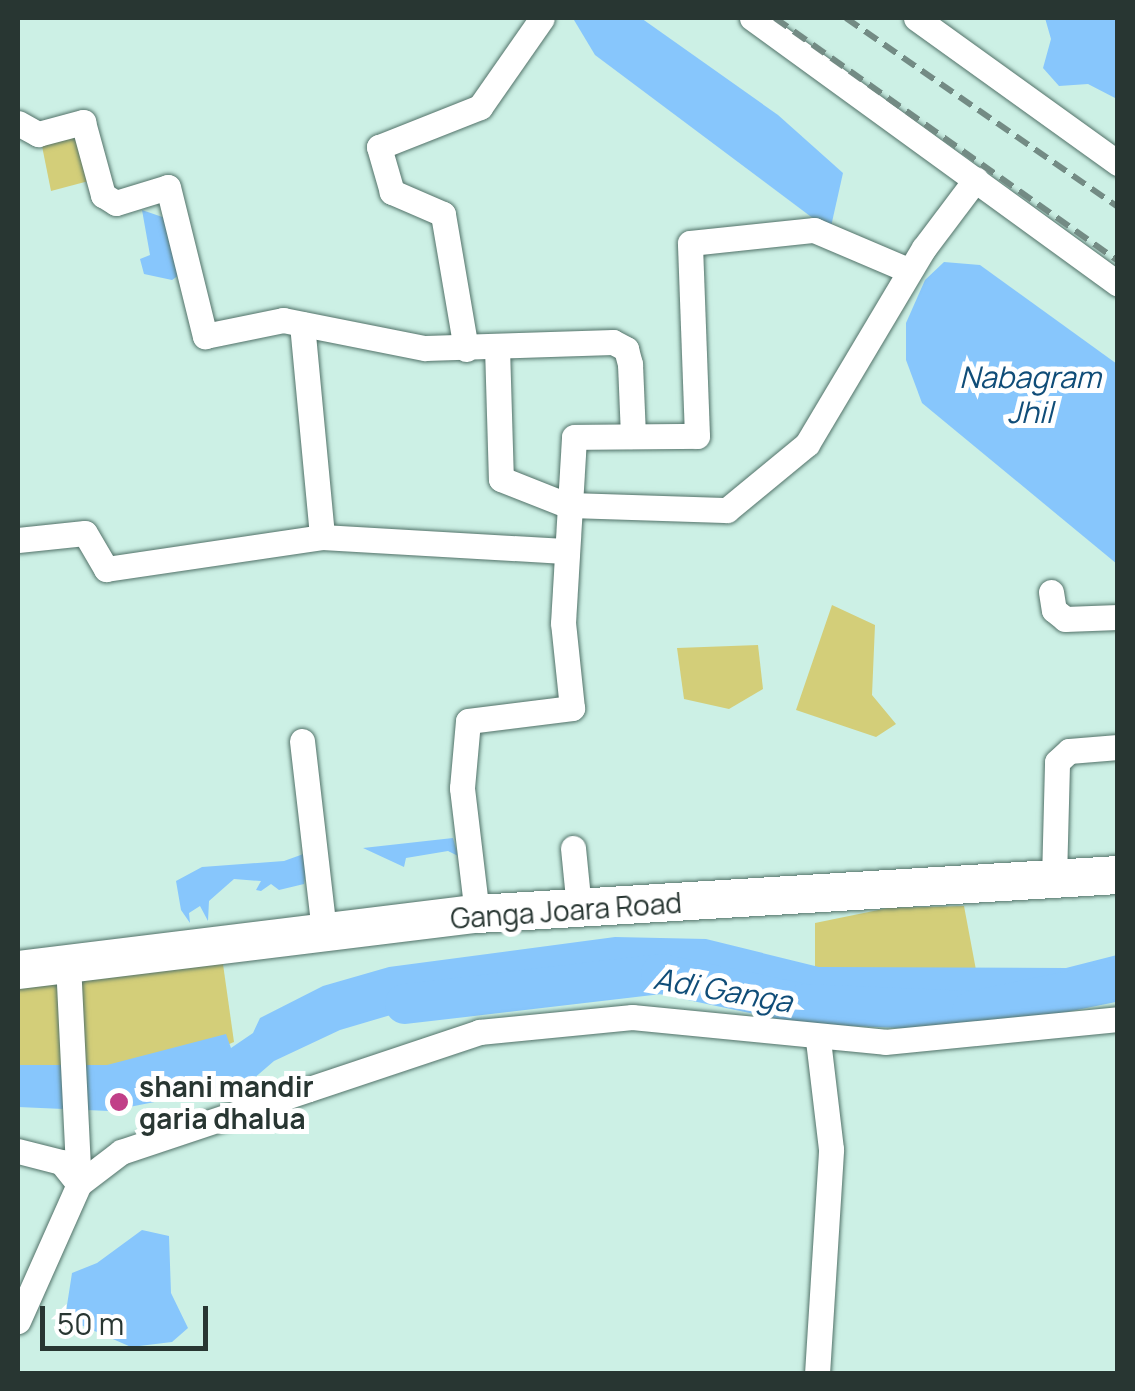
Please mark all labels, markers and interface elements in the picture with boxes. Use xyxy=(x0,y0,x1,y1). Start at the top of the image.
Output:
water label: Nabagram Jhil xyxy=(959,359,1101,430)
street label: Ganga Joara Road xyxy=(449,885,683,935)
water label: Adi Ganga xyxy=(651,960,795,1020)
place label: shani mandir garia dhalua xyxy=(139,1069,314,1135)
marker: shani mandir garia dhalua xyxy=(108,1091,130,1113)
scale bar xyxy=(45,1286,212,1348)
text: 50 m xyxy=(57,1303,124,1344)

